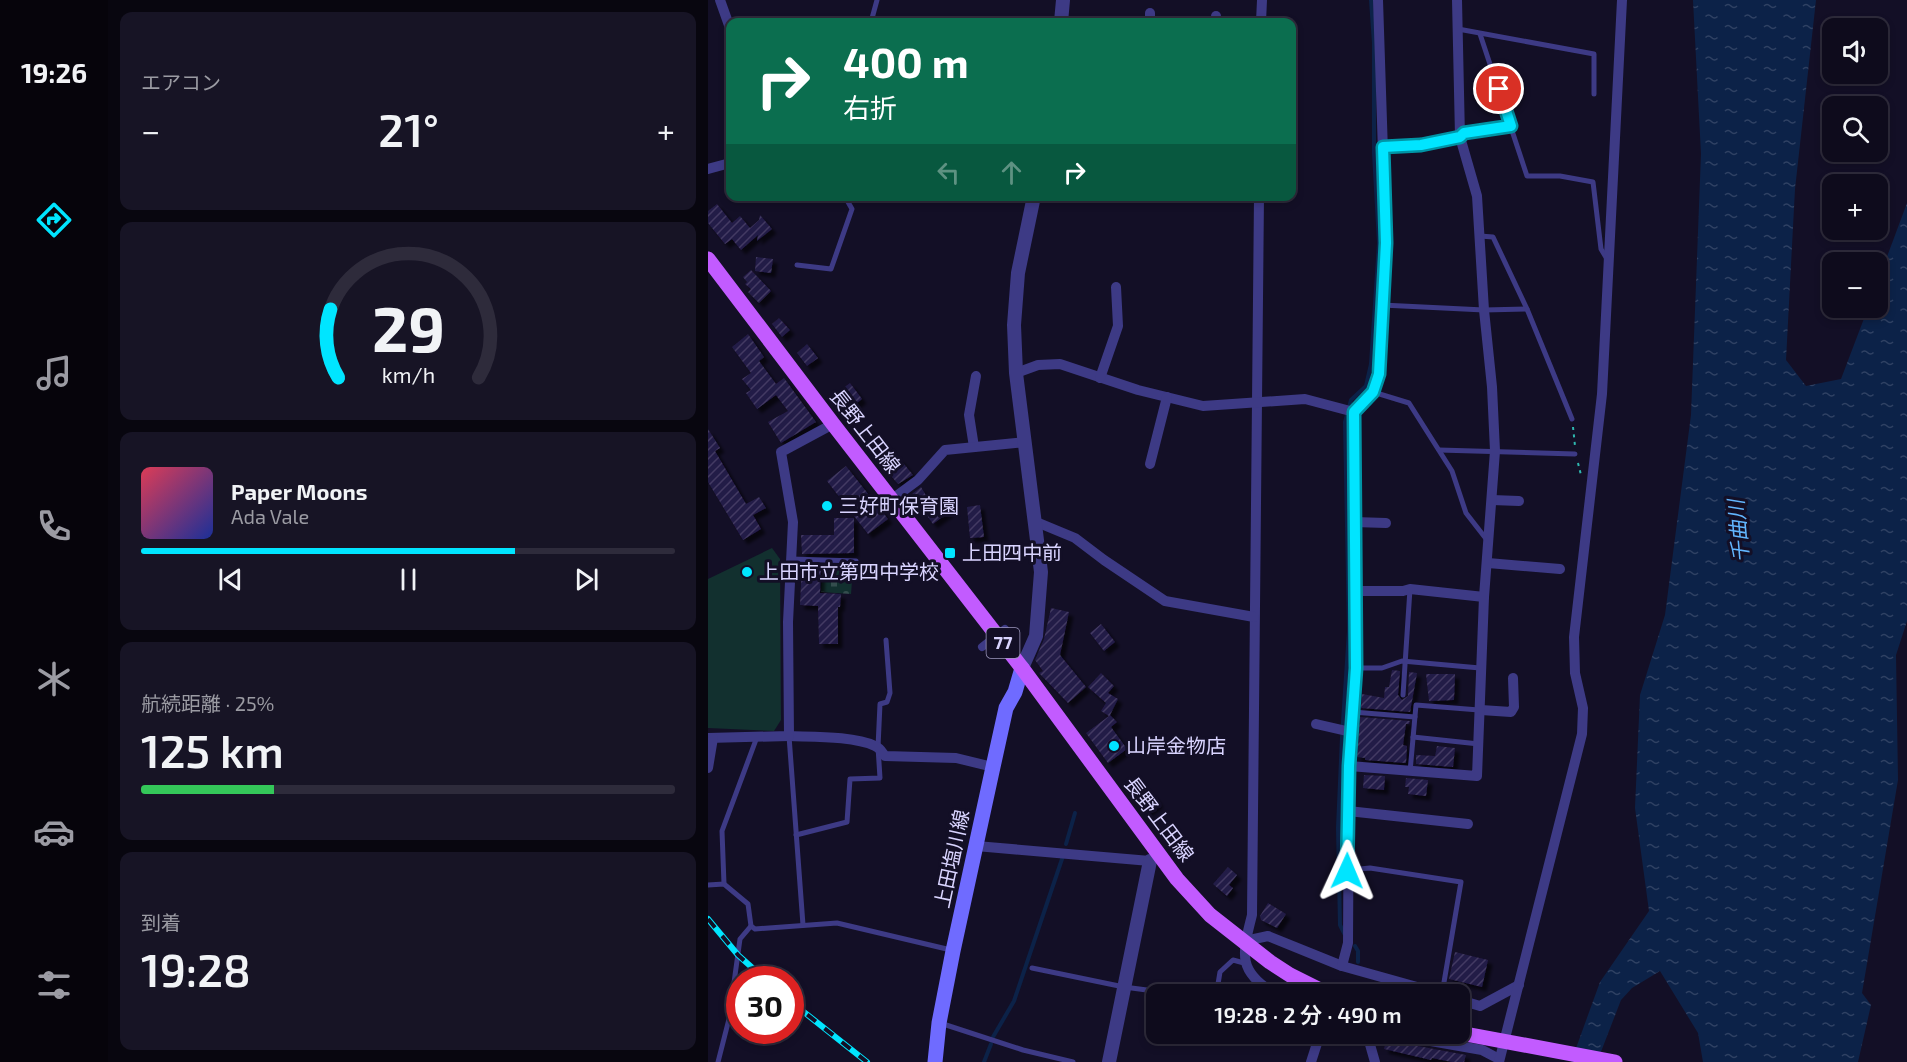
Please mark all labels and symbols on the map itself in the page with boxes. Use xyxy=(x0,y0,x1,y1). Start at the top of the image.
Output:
pin xyxy=(1473,63,1524,114)
street label: 長野上田線 xyxy=(826,384,906,477)
place label: 三好町保育園 xyxy=(839,493,959,517)
water label: 千曲川 xyxy=(1722,497,1753,564)
marker: 三好町保育園 xyxy=(820,499,834,513)
place label: 上田四中前 xyxy=(962,540,1062,564)
marker: 上田四中前 xyxy=(943,546,957,560)
place label: 上田市立第四中学校 xyxy=(759,559,939,583)
marker: 上田市立第四中学校 xyxy=(740,565,754,579)
road number: 77 xyxy=(986,628,1020,658)
place label: 山岸金物店 xyxy=(1126,733,1226,757)
marker: 山岸金物店 xyxy=(1107,739,1121,753)
street label: 長野上田線 xyxy=(1120,771,1199,866)
street label: 上田塩川線 xyxy=(929,807,973,910)
position arrow xyxy=(1315,839,1379,903)
speed limit sign: 30 xyxy=(726,966,804,1044)

